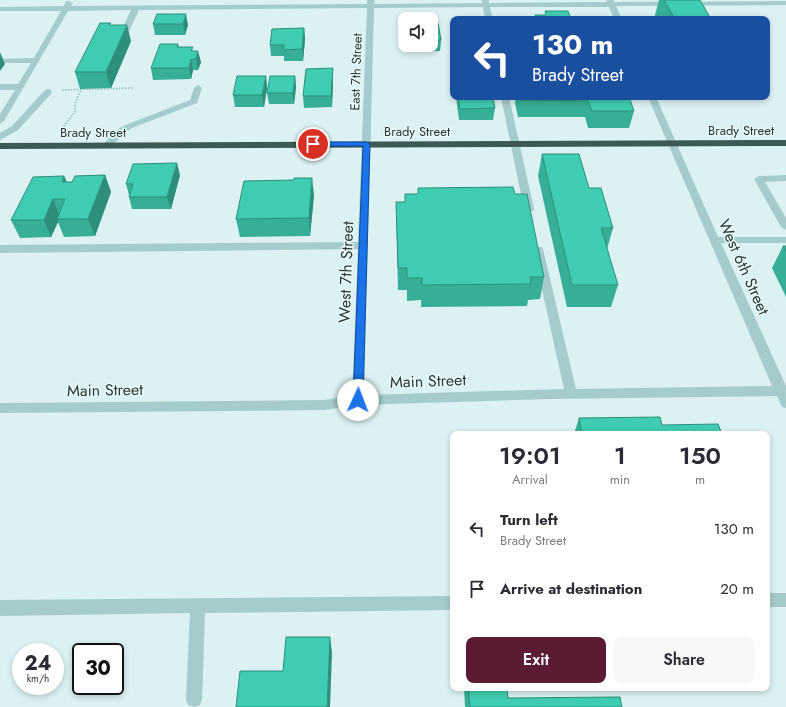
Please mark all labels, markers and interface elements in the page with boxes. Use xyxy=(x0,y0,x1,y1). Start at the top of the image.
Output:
map controls xyxy=(398,12,438,52)
button: sound xyxy=(398,12,438,52)
text: 130 m xyxy=(532,24,614,65)
street label: East 7th Street xyxy=(345,32,367,111)
icon: left xyxy=(466,32,518,84)
text: Brady Street xyxy=(532,62,623,88)
street label: Brady Street xyxy=(708,121,775,140)
street label: Brady Street xyxy=(384,122,451,141)
street label: Brady Street xyxy=(60,123,127,142)
pin xyxy=(296,127,330,161)
icon: arrive xyxy=(302,133,324,155)
street label: West 6th Street xyxy=(713,216,775,319)
street label: West 7th Street xyxy=(333,221,359,323)
street label: Main Street xyxy=(390,368,467,394)
street label: Main Street xyxy=(67,378,143,402)
position arrow xyxy=(337,379,379,421)
text: 19:01 xyxy=(499,438,561,473)
text: 1 xyxy=(614,438,626,473)
text: 150 xyxy=(679,438,721,473)
text: Arrival xyxy=(512,470,548,489)
text: min xyxy=(610,470,630,489)
text: m xyxy=(695,470,705,489)
text: Turn left xyxy=(500,509,558,531)
icon: left xyxy=(466,518,488,540)
text: 130 m xyxy=(714,518,754,540)
text: Brady Street xyxy=(500,531,566,550)
icon: arrive xyxy=(466,578,488,600)
text: Arrive at destination xyxy=(500,578,642,600)
text: 20 m xyxy=(720,578,754,600)
button: Exit xyxy=(466,637,606,683)
button: Share xyxy=(614,637,754,683)
speed limit sign: 30 xyxy=(72,643,124,695)
text: 24 xyxy=(24,649,52,678)
text: km/h xyxy=(27,671,49,686)

